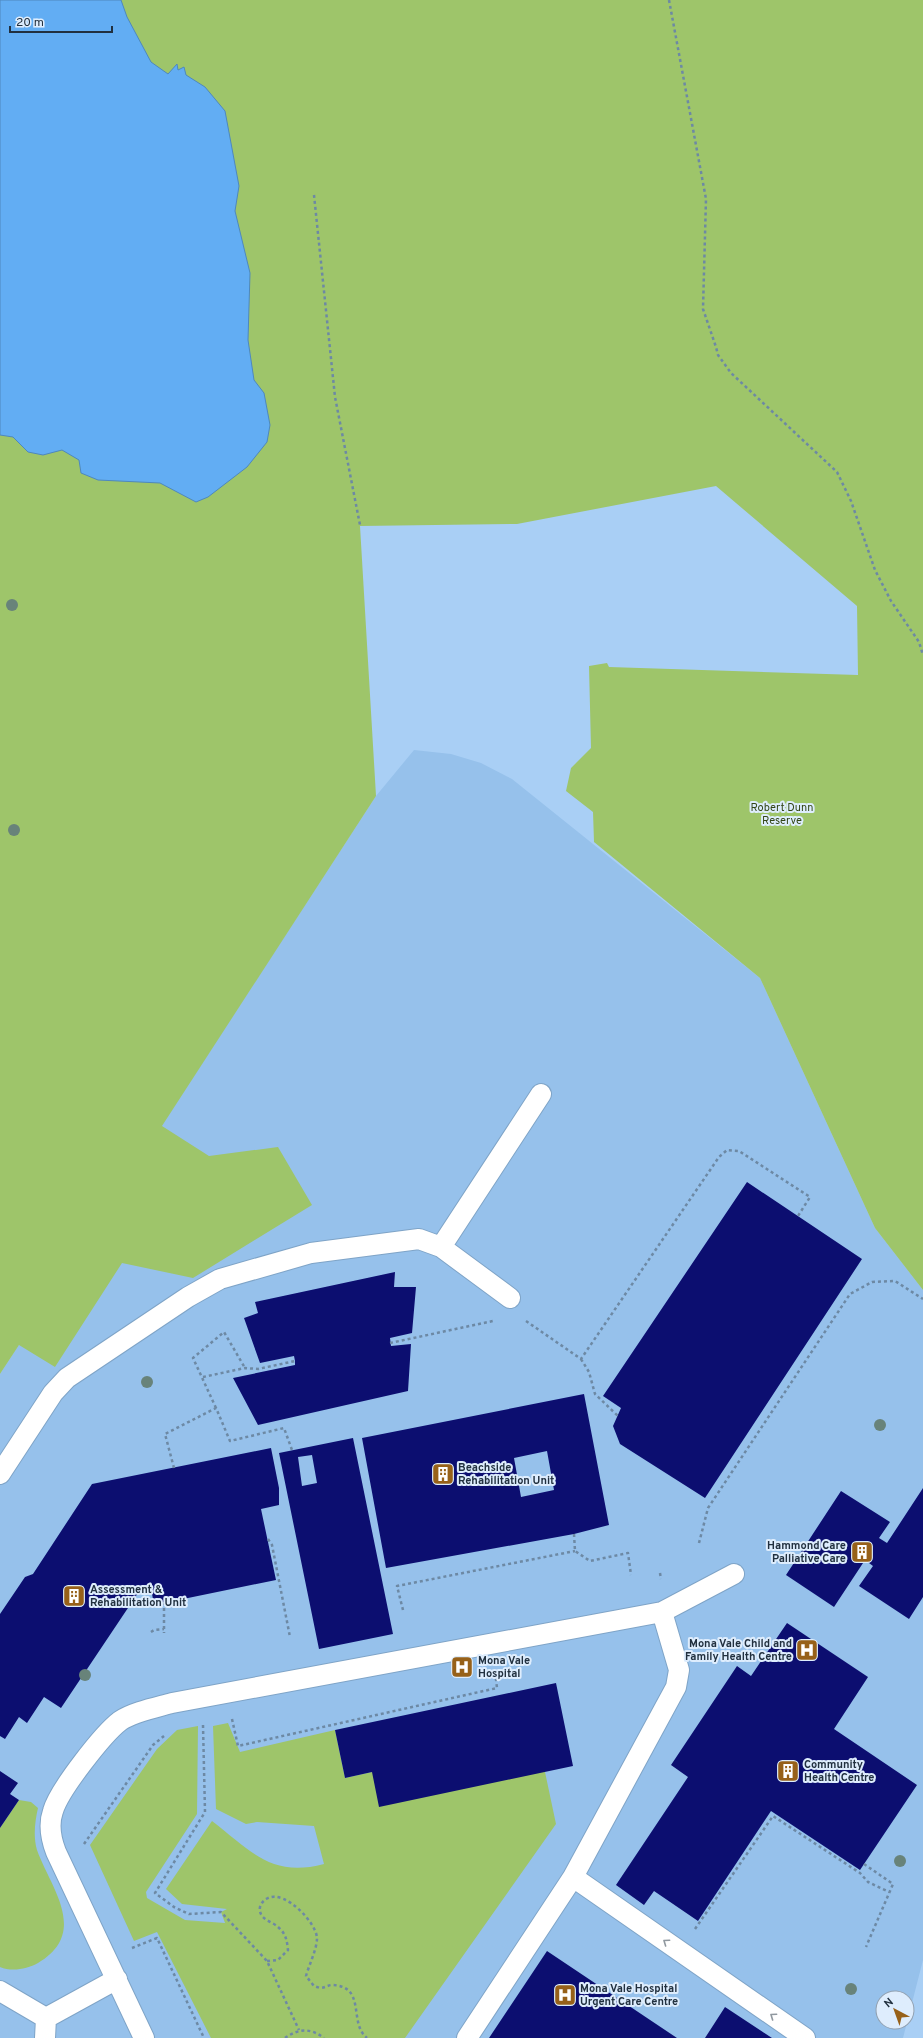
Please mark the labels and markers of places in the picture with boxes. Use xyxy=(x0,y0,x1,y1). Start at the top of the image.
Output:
building icon: Beachside Rehabilitation Unit xyxy=(430,1461,456,1487)
place label: Beachside Rehabilitation Unit xyxy=(458,1461,554,1488)
place label: Hammond Care Palliative Care xyxy=(767,1539,846,1566)
building icon: Hammond Care Palliative Care xyxy=(849,1539,875,1565)
building icon: Assessment & Rehabilitation Unit xyxy=(61,1583,87,1609)
place label: Assessment & Rehabilitation Unit xyxy=(90,1583,186,1610)
place label: Mona Vale Child and Family Health Centre xyxy=(685,1637,792,1664)
hospital icon: Mona Vale Child and Family Health Centre xyxy=(794,1637,820,1663)
hospital icon: Mona Vale Hospital xyxy=(449,1654,475,1680)
place label: Mona Vale Hospital xyxy=(478,1654,530,1681)
building icon: Community Health Centre xyxy=(775,1758,801,1784)
place label: Community Health Centre xyxy=(804,1758,875,1785)
hospital icon: Mona Vale Hospital Urgent Care Centre xyxy=(552,1982,578,2008)
place label: Mona Vale Hospital Urgent Care Centre xyxy=(580,1982,678,2009)

